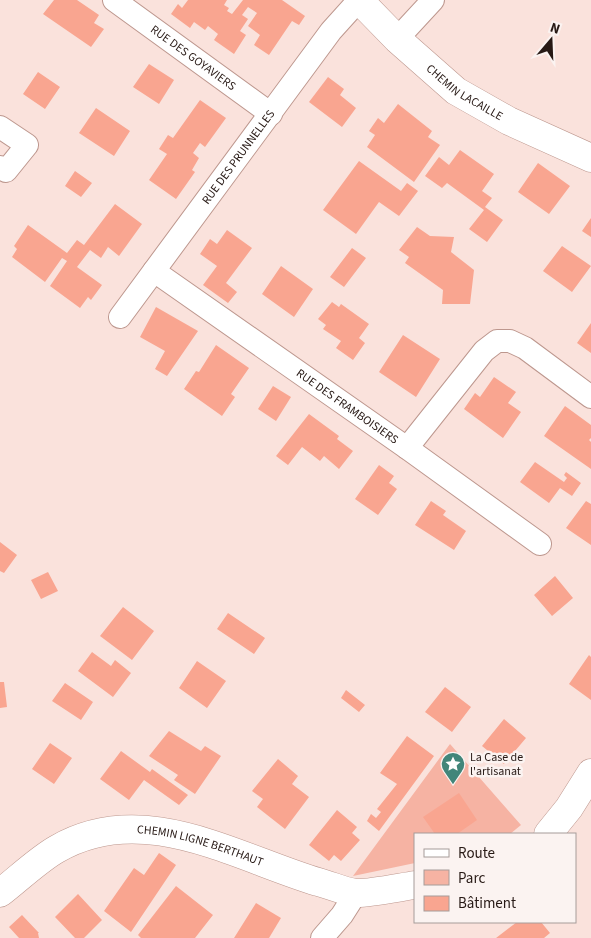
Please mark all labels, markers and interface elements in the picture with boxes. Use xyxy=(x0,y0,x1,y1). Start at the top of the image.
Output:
north arrow xyxy=(526,15,576,65)
text: N xyxy=(547,18,563,40)
street label: RUE DES GOYAVIERS xyxy=(147,21,239,95)
street label: CHEMIN LACAILLE xyxy=(422,60,506,125)
street label: RUE DES PRUNNELLES xyxy=(198,106,279,208)
street label: RUE DES FRAMBOISIERS xyxy=(293,365,402,448)
place label: La Case de l'artisanat xyxy=(470,749,523,780)
place icon: La Case de l'artisanat xyxy=(440,751,466,785)
street label: CHEMIN LIGNE BERTHAUT xyxy=(137,821,266,871)
legend xyxy=(414,833,576,923)
text: Route xyxy=(458,843,495,864)
text: Parc xyxy=(458,868,485,889)
text: Bâtiment xyxy=(458,893,516,914)

